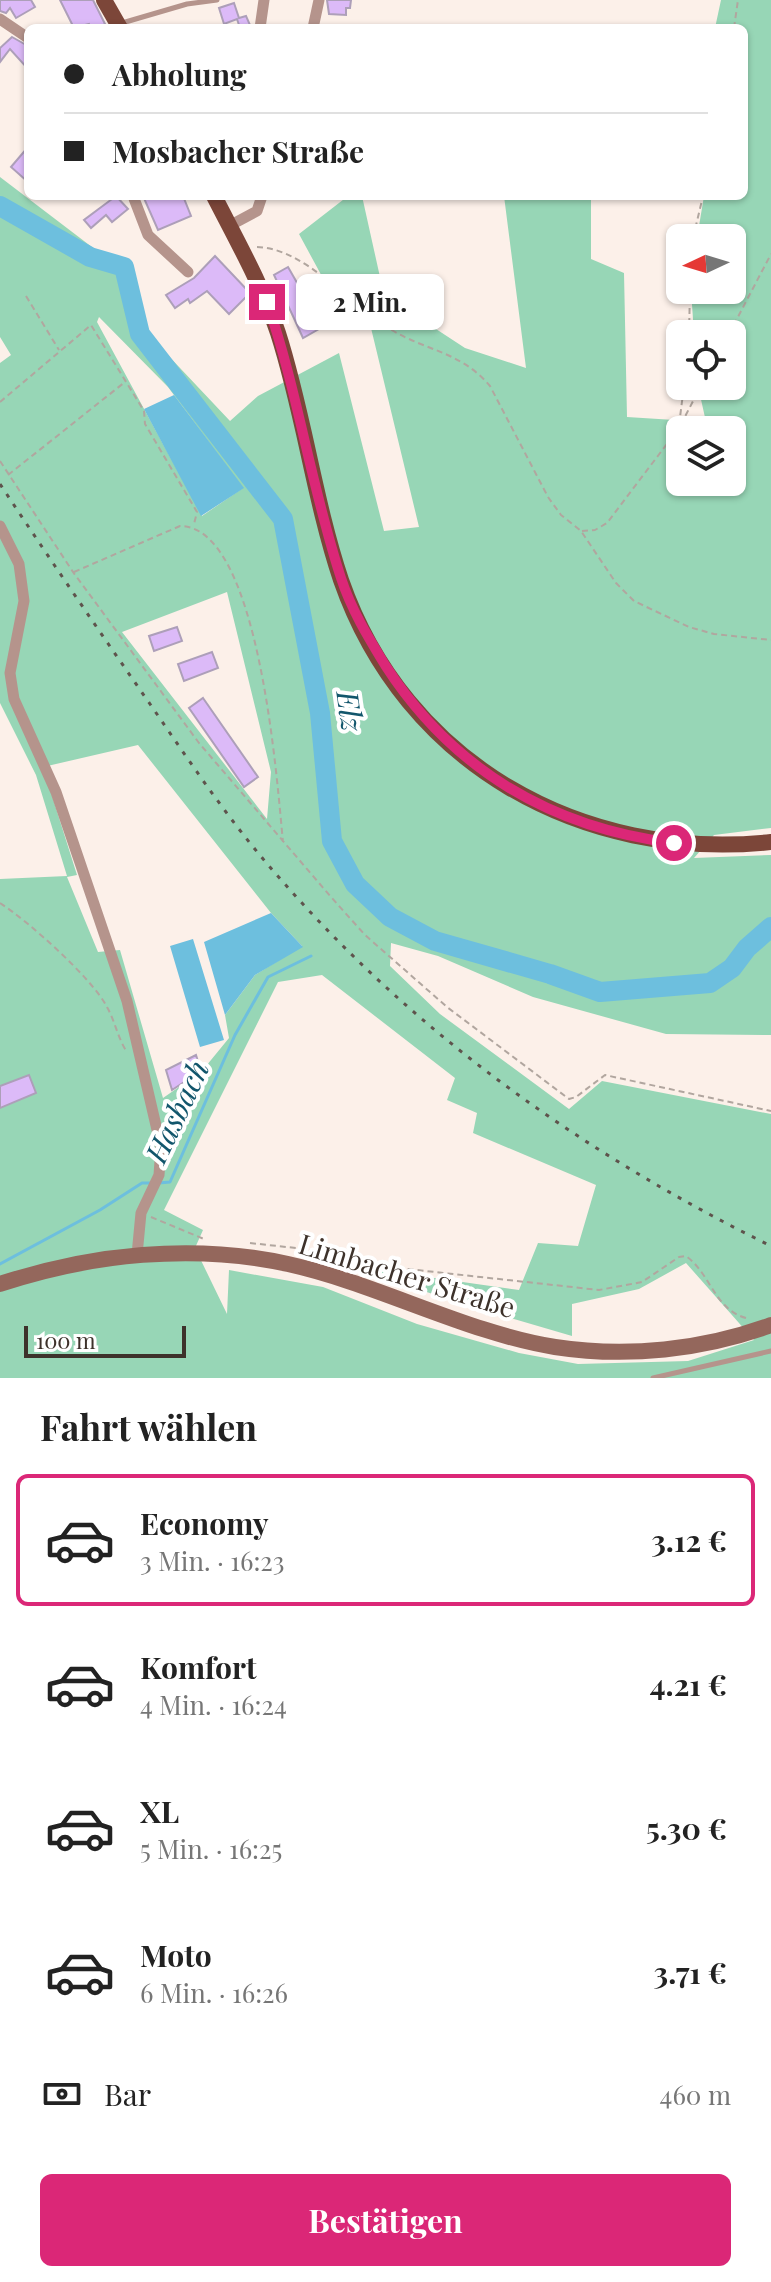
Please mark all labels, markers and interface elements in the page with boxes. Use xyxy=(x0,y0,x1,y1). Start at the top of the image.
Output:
text: Abholung xyxy=(112,54,247,94)
text: Mosbacher Straße xyxy=(112,131,364,171)
north arrow xyxy=(666,224,746,304)
map controls xyxy=(666,224,746,496)
callout: 2 Min. xyxy=(295,274,443,330)
route end xyxy=(249,284,285,320)
text: 2 Min. xyxy=(333,284,407,319)
button: locate xyxy=(666,320,746,400)
button: layers xyxy=(666,416,746,496)
water label: Elz xyxy=(328,686,374,735)
route start xyxy=(656,825,692,861)
water label: Hasbach xyxy=(135,1053,217,1170)
street label: Limbacher Straße xyxy=(295,1224,520,1325)
scale bar xyxy=(24,1322,186,1358)
text: 100 m xyxy=(36,1325,96,1355)
text: Fahrt wählen xyxy=(40,1402,257,1450)
text: Economy xyxy=(140,1503,269,1543)
icon: car xyxy=(44,1504,116,1576)
text: 3.12 € xyxy=(651,1520,727,1560)
text: 3 Min. · 16:23 xyxy=(140,1543,285,1578)
text: Komfort xyxy=(140,1647,257,1687)
icon: car xyxy=(44,1648,116,1720)
text: 4.21 € xyxy=(650,1664,727,1704)
text: 4 Min. · 16:24 xyxy=(140,1687,287,1722)
text: XL xyxy=(140,1791,179,1831)
icon: car xyxy=(44,1792,116,1864)
text: 5.30 € xyxy=(646,1808,727,1848)
text: 5 Min. · 16:25 xyxy=(140,1831,282,1866)
text: Moto xyxy=(140,1935,212,1975)
icon: car xyxy=(44,1936,116,2008)
text: 3.71 € xyxy=(654,1952,727,1992)
text: 6 Min. · 16:26 xyxy=(140,1975,288,2010)
icon: cash xyxy=(40,2072,84,2116)
text: Bar xyxy=(104,2074,151,2114)
text: 460 m xyxy=(660,2077,731,2112)
button: Bestätigen xyxy=(40,2174,731,2266)

